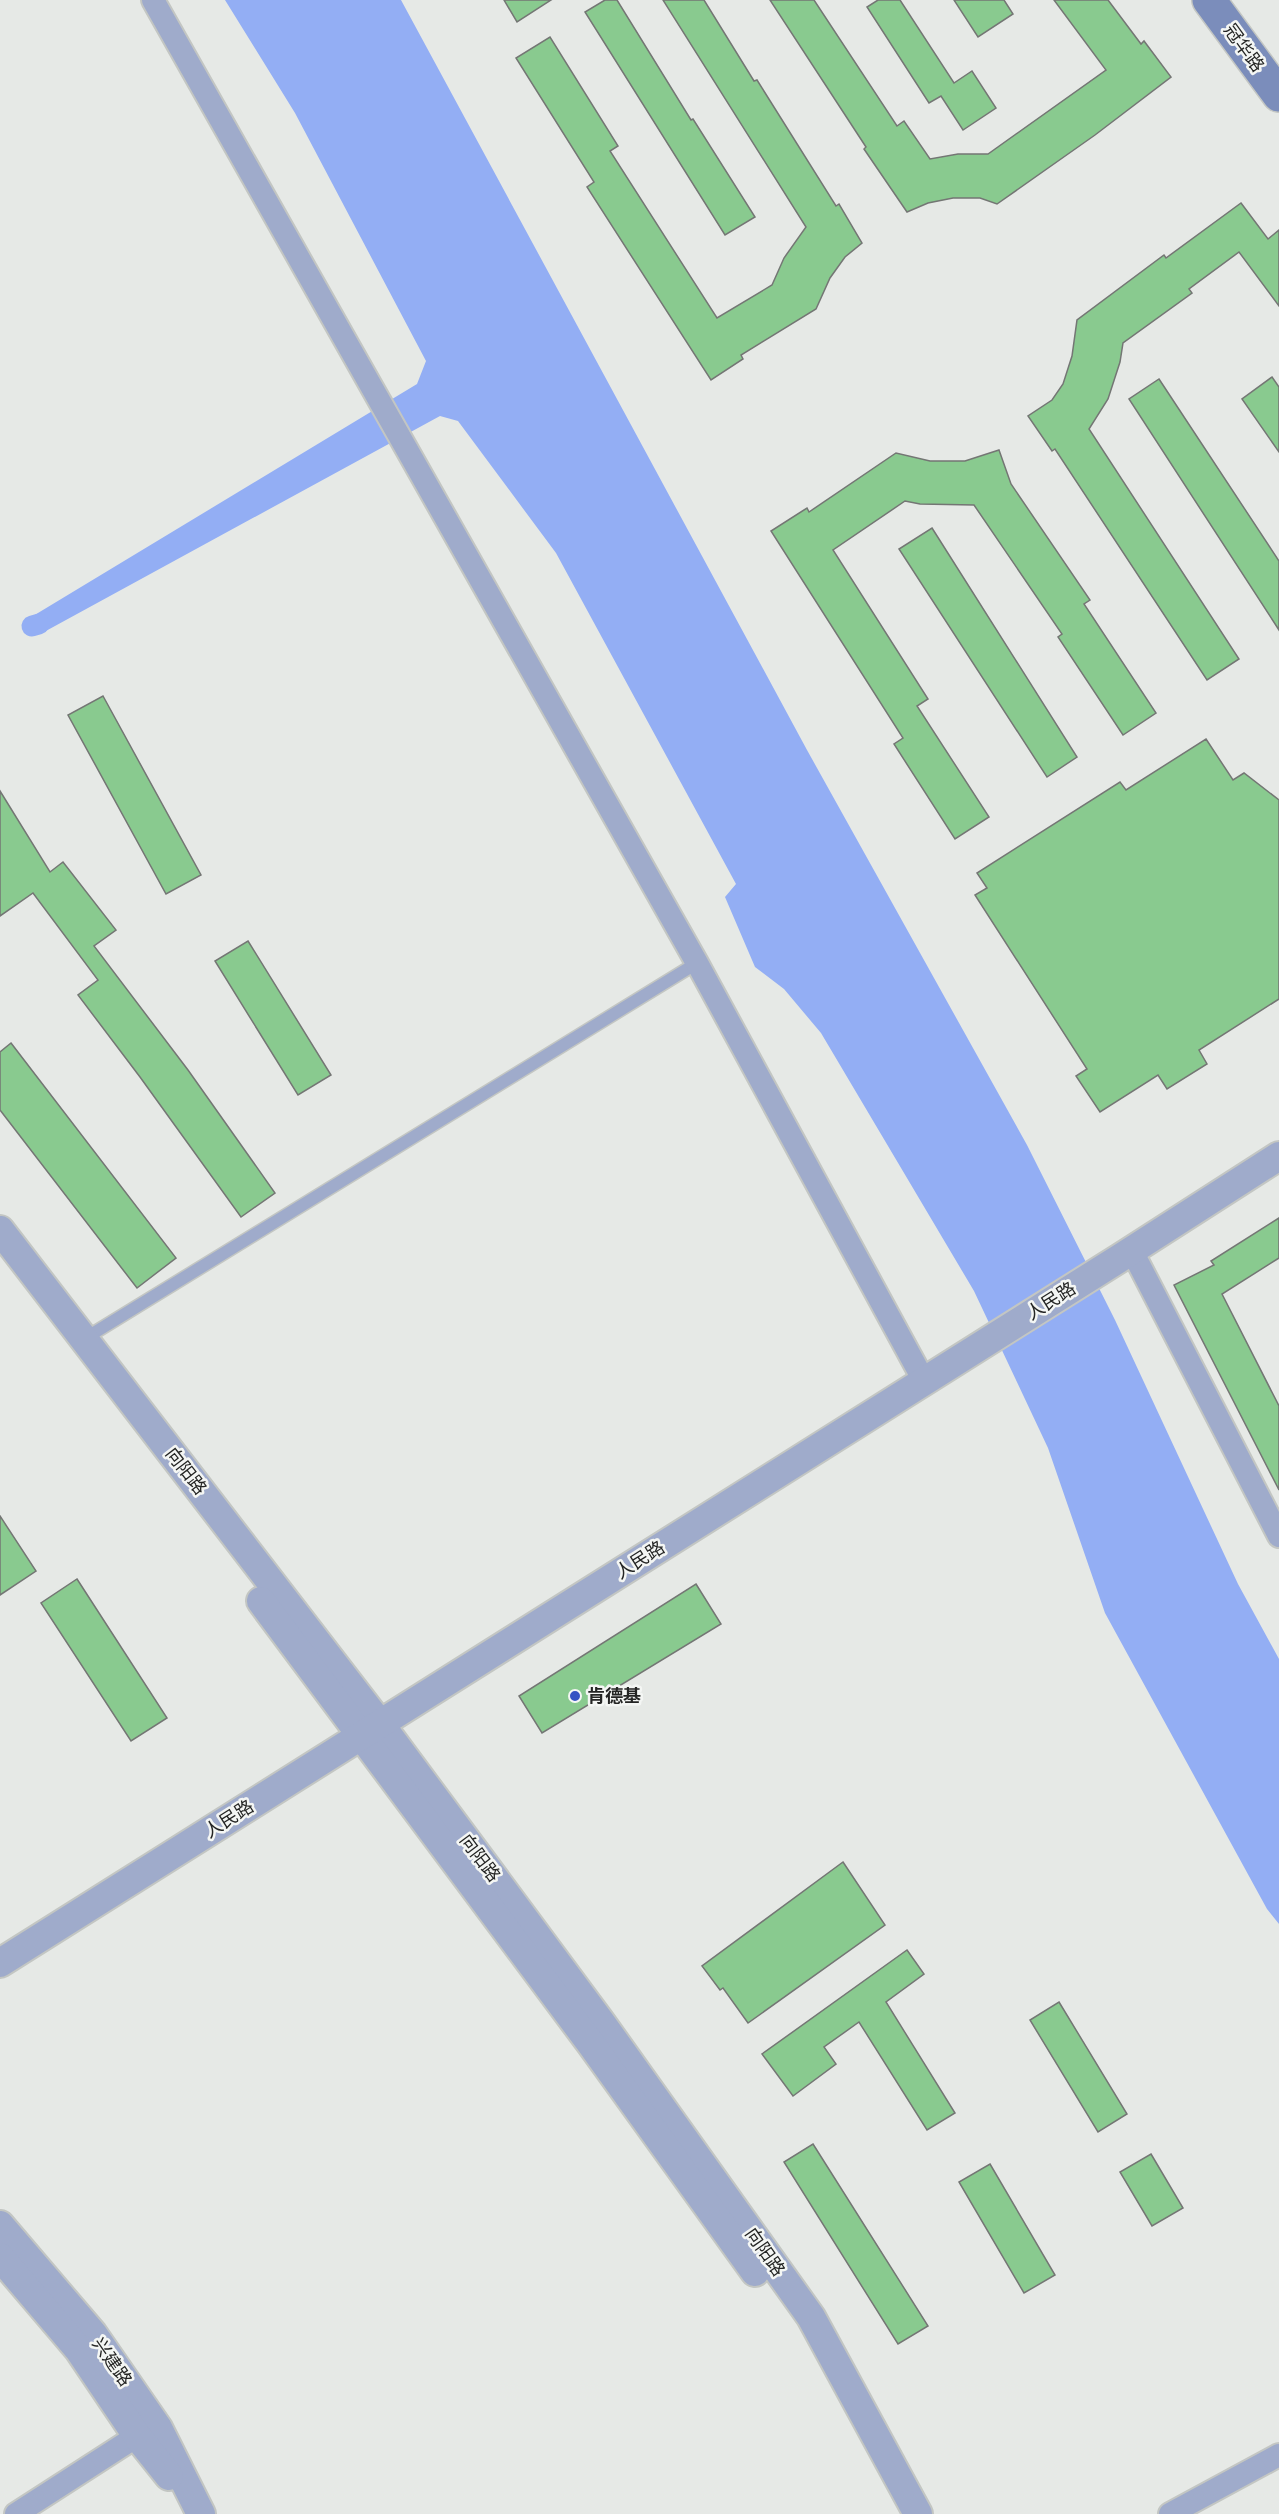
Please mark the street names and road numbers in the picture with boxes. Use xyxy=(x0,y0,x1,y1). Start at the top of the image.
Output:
street label: 冠华路 xyxy=(1220,20,1269,76)
street label: 人民路 xyxy=(1022,1277,1079,1324)
street label: 向阳路 xyxy=(161,1443,211,1498)
street label: 人民路 xyxy=(611,1536,668,1583)
street label: 人民路 xyxy=(200,1795,257,1842)
street label: 向阳路 xyxy=(456,1830,505,1886)
street label: 向阳路 xyxy=(741,2224,789,2280)
street label: 兴建路 xyxy=(88,2334,136,2390)

